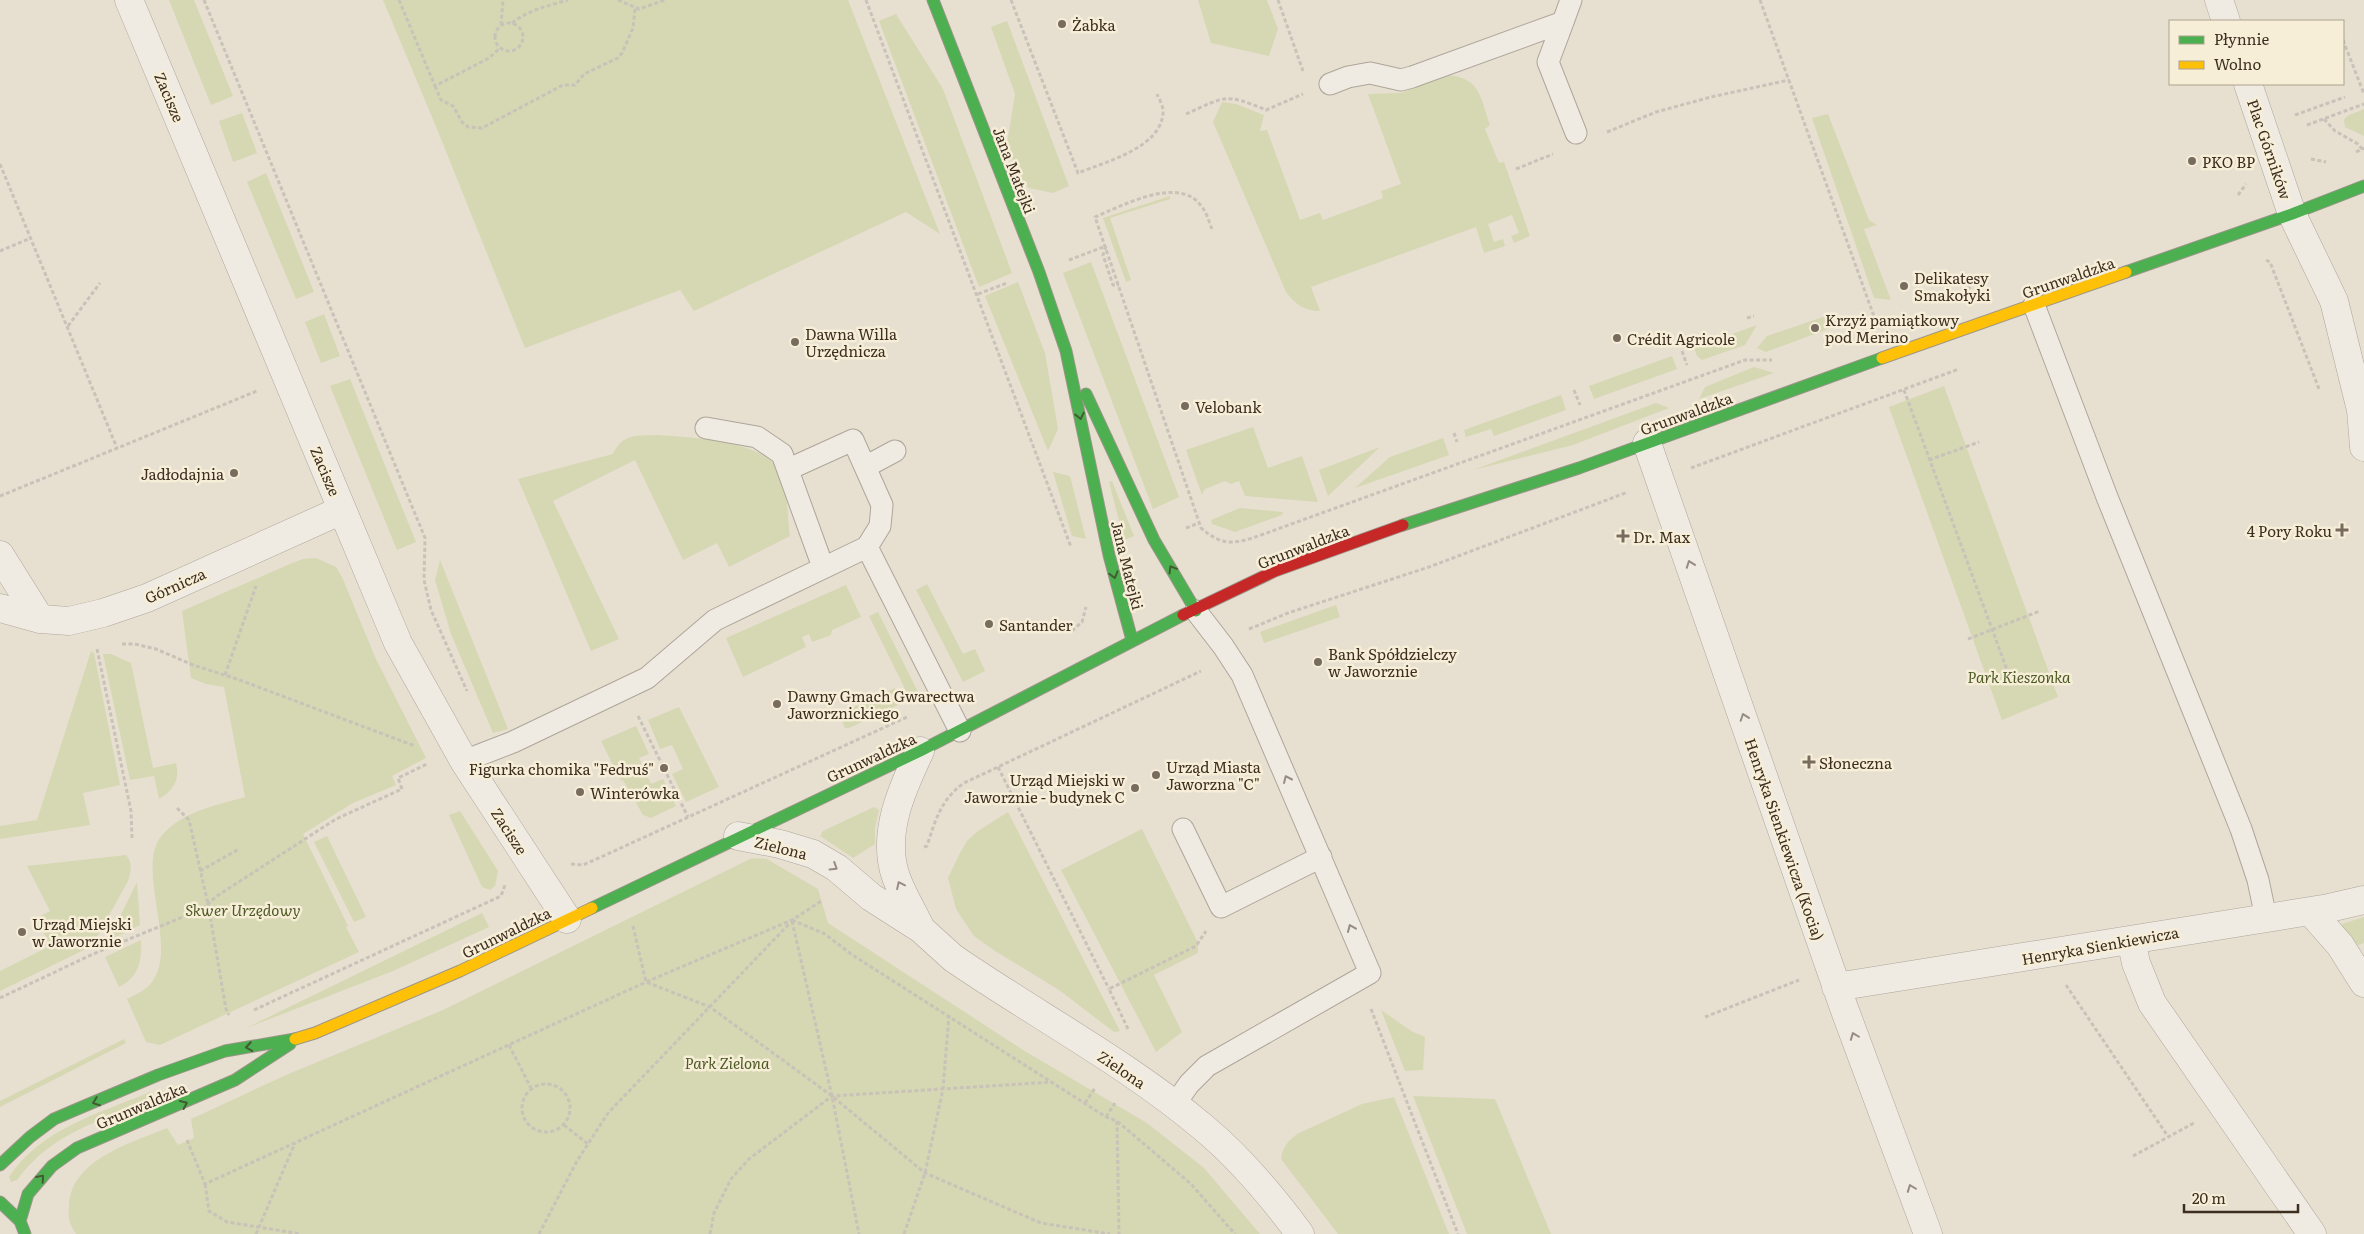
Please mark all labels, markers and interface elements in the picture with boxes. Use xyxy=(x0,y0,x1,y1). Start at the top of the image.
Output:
place label: Żabka xyxy=(1072,13,1117,36)
marker: Żabka xyxy=(1056,18,1068,30)
legend xyxy=(2169,20,2344,85)
text: Płynnie xyxy=(2214,27,2269,50)
text: Wolno xyxy=(2214,52,2261,75)
street label: Zacisze xyxy=(149,69,191,126)
street label: Plac Górników xyxy=(2242,96,2298,202)
street label: Jana Matejki xyxy=(988,123,1042,217)
place label: PKO BP xyxy=(2202,150,2255,173)
marker: PKO BP xyxy=(2186,155,2198,167)
street label: Grunwaldzka xyxy=(2019,250,2118,304)
place label: Delikatesy Smakołyki xyxy=(1914,266,1991,306)
marker: Delikatesy Smakołyki xyxy=(1898,280,1910,292)
place label: Krzyż pamiątkowy pod Merino xyxy=(1825,308,1960,348)
place label: Dawna Willa Urzędnicza xyxy=(805,322,898,362)
marker: Krzyż pamiątkowy pod Merino xyxy=(1809,322,1821,334)
place label: Crédit Agricole xyxy=(1627,327,1735,350)
marker: Crédit Agricole xyxy=(1611,332,1623,344)
marker: Dawna Willa Urzędnicza xyxy=(789,336,801,348)
street label: Grunwaldzka xyxy=(1637,385,1736,440)
place label: Velobank xyxy=(1195,395,1262,418)
marker: Velobank xyxy=(1179,400,1191,412)
one-way arrow xyxy=(1074,412,1084,421)
street label: Zacisze xyxy=(305,443,347,500)
place label: Jadłodajnia xyxy=(141,462,225,485)
marker: Jadłodajnia xyxy=(228,467,240,479)
street label: Jana Matejki xyxy=(1106,518,1150,612)
street label: Grunwaldzka xyxy=(1254,518,1353,574)
place label: 4 Pory Roku xyxy=(2247,519,2332,542)
marker: 4 Pory Roku xyxy=(2336,524,2348,536)
place label: Dr. Max xyxy=(1633,525,1691,548)
marker: Dr. Max xyxy=(1617,530,1629,542)
one-way arrow xyxy=(1686,560,1696,569)
street label: Górnicza xyxy=(141,561,210,609)
one-way arrow xyxy=(1168,565,1178,574)
one-way arrow xyxy=(1108,570,1119,579)
place label: Santander xyxy=(999,613,1073,636)
marker: Santander xyxy=(983,618,995,630)
place label: Bank Spółdzielczy w Jaworznie xyxy=(1328,642,1457,682)
marker: Bank Spółdzielczy w Jaworznie xyxy=(1312,656,1324,668)
park label: Park Kieszonka xyxy=(1967,665,2071,688)
place label: Dawny Gmach Gwarectwa Jaworznickiego xyxy=(787,684,975,724)
marker: Dawny Gmach Gwarectwa Jaworznickiego xyxy=(771,698,783,710)
one-way arrow xyxy=(1739,714,1749,722)
street label: Grunwaldzka xyxy=(822,726,920,788)
street label: Henryka Sienkiewicza (Kocia) xyxy=(1739,735,1831,943)
place label: Słoneczna xyxy=(1819,751,1893,774)
place label: Urząd Miasta Jaworzna "C" xyxy=(1166,755,1262,795)
marker: Słoneczna xyxy=(1803,756,1815,768)
place label: Figurka chomika "Fedruś" xyxy=(469,757,654,780)
marker: Figurka chomika "Fedruś" xyxy=(658,762,670,774)
place label: Urząd Miejski w Jaworznie - budynek C xyxy=(964,768,1125,808)
marker: Urząd Miasta Jaworzna "C" xyxy=(1150,769,1162,781)
one-way arrow xyxy=(1283,775,1294,784)
place label: Winterówka xyxy=(590,781,680,804)
marker: Urząd Miejski w Jaworznie - budynek C xyxy=(1129,782,1141,794)
marker: Winterówka xyxy=(574,786,586,798)
street label: Zacisze xyxy=(486,803,534,859)
street label: Zielona xyxy=(752,829,811,865)
one-way arrow xyxy=(829,860,838,870)
one-way arrow xyxy=(896,881,906,890)
park label: Skwer Urzędowy xyxy=(185,898,301,921)
street label: Grunwaldzka xyxy=(458,900,555,964)
place label: Urząd Miejski w Jaworznie xyxy=(32,912,132,952)
street label: Henryka Sienkiewicza xyxy=(2020,920,2181,970)
one-way arrow xyxy=(1346,924,1357,933)
marker: Urząd Miejski w Jaworznie xyxy=(16,926,28,938)
one-way arrow xyxy=(1850,1032,1860,1041)
one-way arrow xyxy=(245,1042,253,1052)
street label: Zielona xyxy=(1093,1044,1152,1094)
park label: Park Zielona xyxy=(685,1051,770,1074)
street label: Grunwaldzka xyxy=(92,1075,191,1134)
one-way arrow xyxy=(93,1096,101,1106)
one-way arrow xyxy=(179,1099,188,1110)
one-way arrow xyxy=(36,1175,44,1184)
scale bar xyxy=(2184,1182,2298,1214)
one-way arrow xyxy=(1907,1185,1917,1193)
text: 20 m xyxy=(2192,1186,2226,1209)

